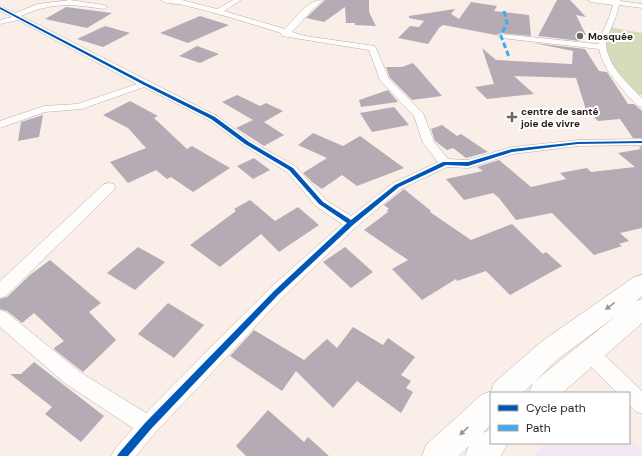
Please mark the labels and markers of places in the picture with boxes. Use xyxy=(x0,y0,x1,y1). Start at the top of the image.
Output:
place label: Mosquée xyxy=(588,30,633,43)
marker: Mosquée xyxy=(575,31,585,41)
place label: centre de santé joie de vivre xyxy=(520,105,598,130)
marker: centre de santé joie de vivre xyxy=(506,111,518,123)

